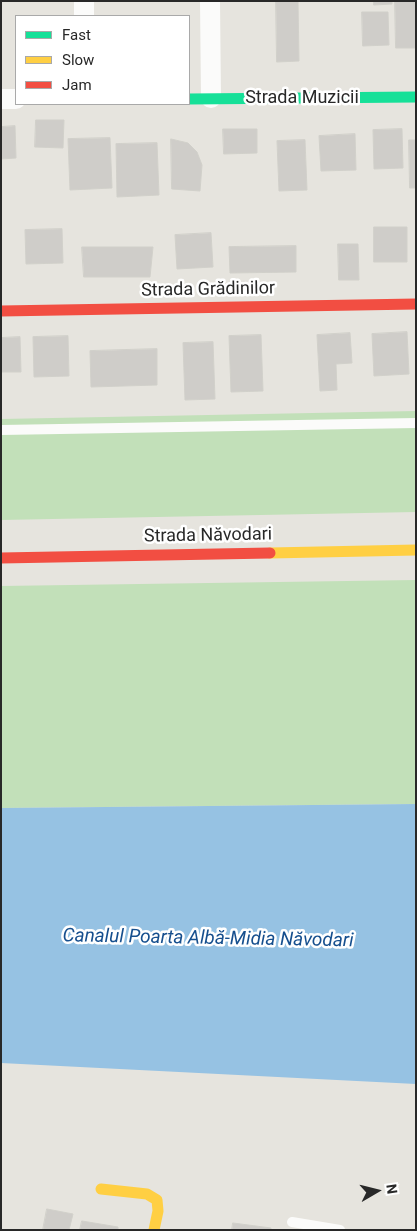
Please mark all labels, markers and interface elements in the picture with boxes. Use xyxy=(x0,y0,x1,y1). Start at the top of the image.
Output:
legend xyxy=(15,15,190,105)
text: Fast xyxy=(62,26,91,44)
text: Slow xyxy=(62,51,94,69)
text: Jam xyxy=(62,76,92,94)
street label: Strada Muzicii xyxy=(245,87,359,109)
street label: Strada Grădinilor xyxy=(141,278,275,302)
street label: Strada Năvodari xyxy=(144,524,272,548)
water label: Canalul Poarta Albă-Midia Năvodari xyxy=(62,925,354,953)
north arrow xyxy=(352,1166,402,1216)
text: N xyxy=(383,1183,400,1195)

